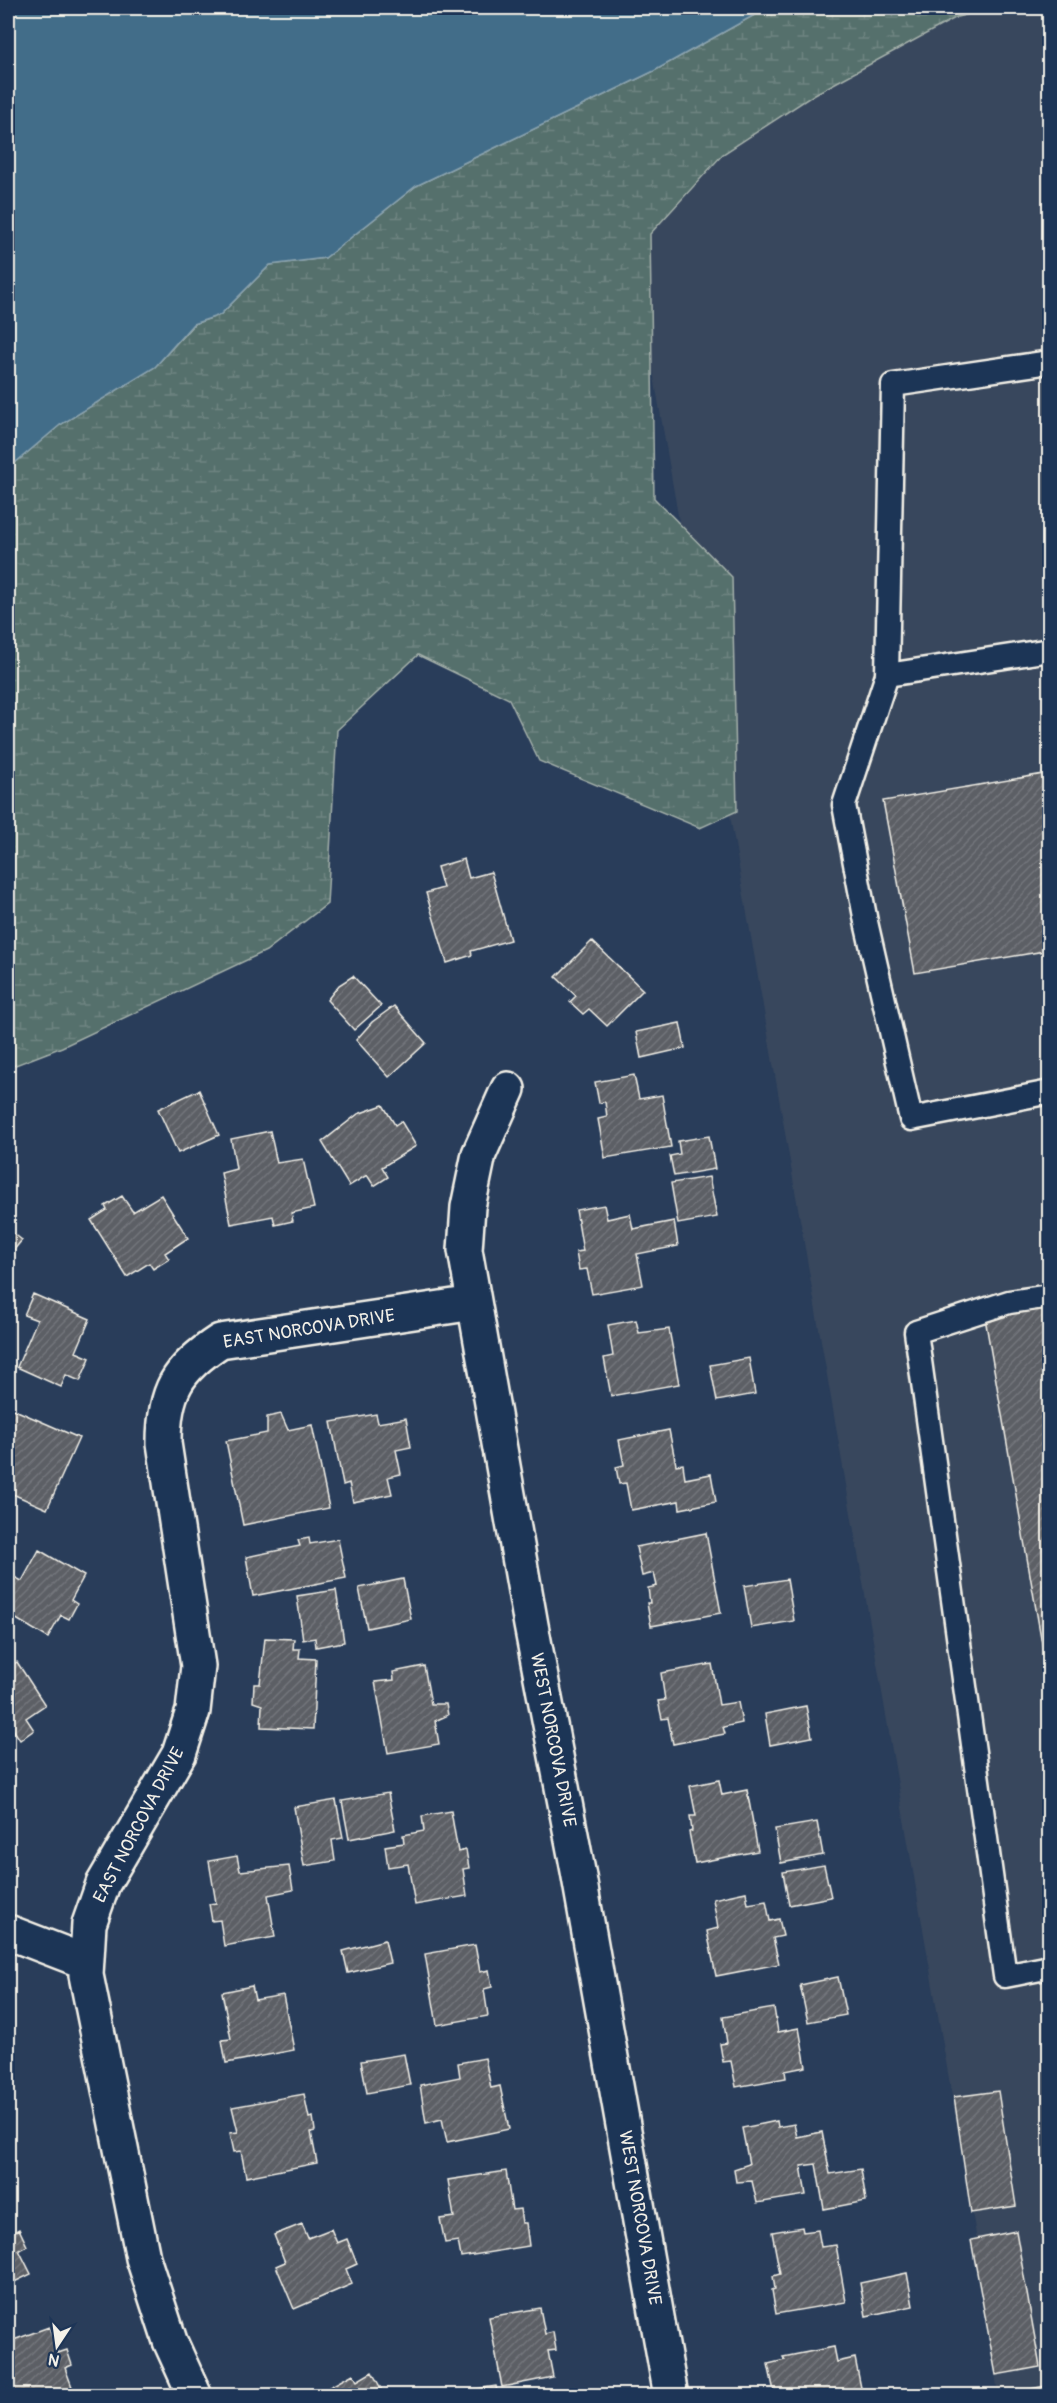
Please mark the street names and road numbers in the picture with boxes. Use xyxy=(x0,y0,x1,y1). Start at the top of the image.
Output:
street label: EAST NORCOVA DRIVE xyxy=(222,1304,396,1354)
street label: WEST NORCOVA DRIVE xyxy=(525,1651,581,1829)
street label: EAST NORCOVA DRIVE xyxy=(88,1743,190,1907)
street label: WEST NORCOVA DRIVE xyxy=(613,2129,667,2307)

